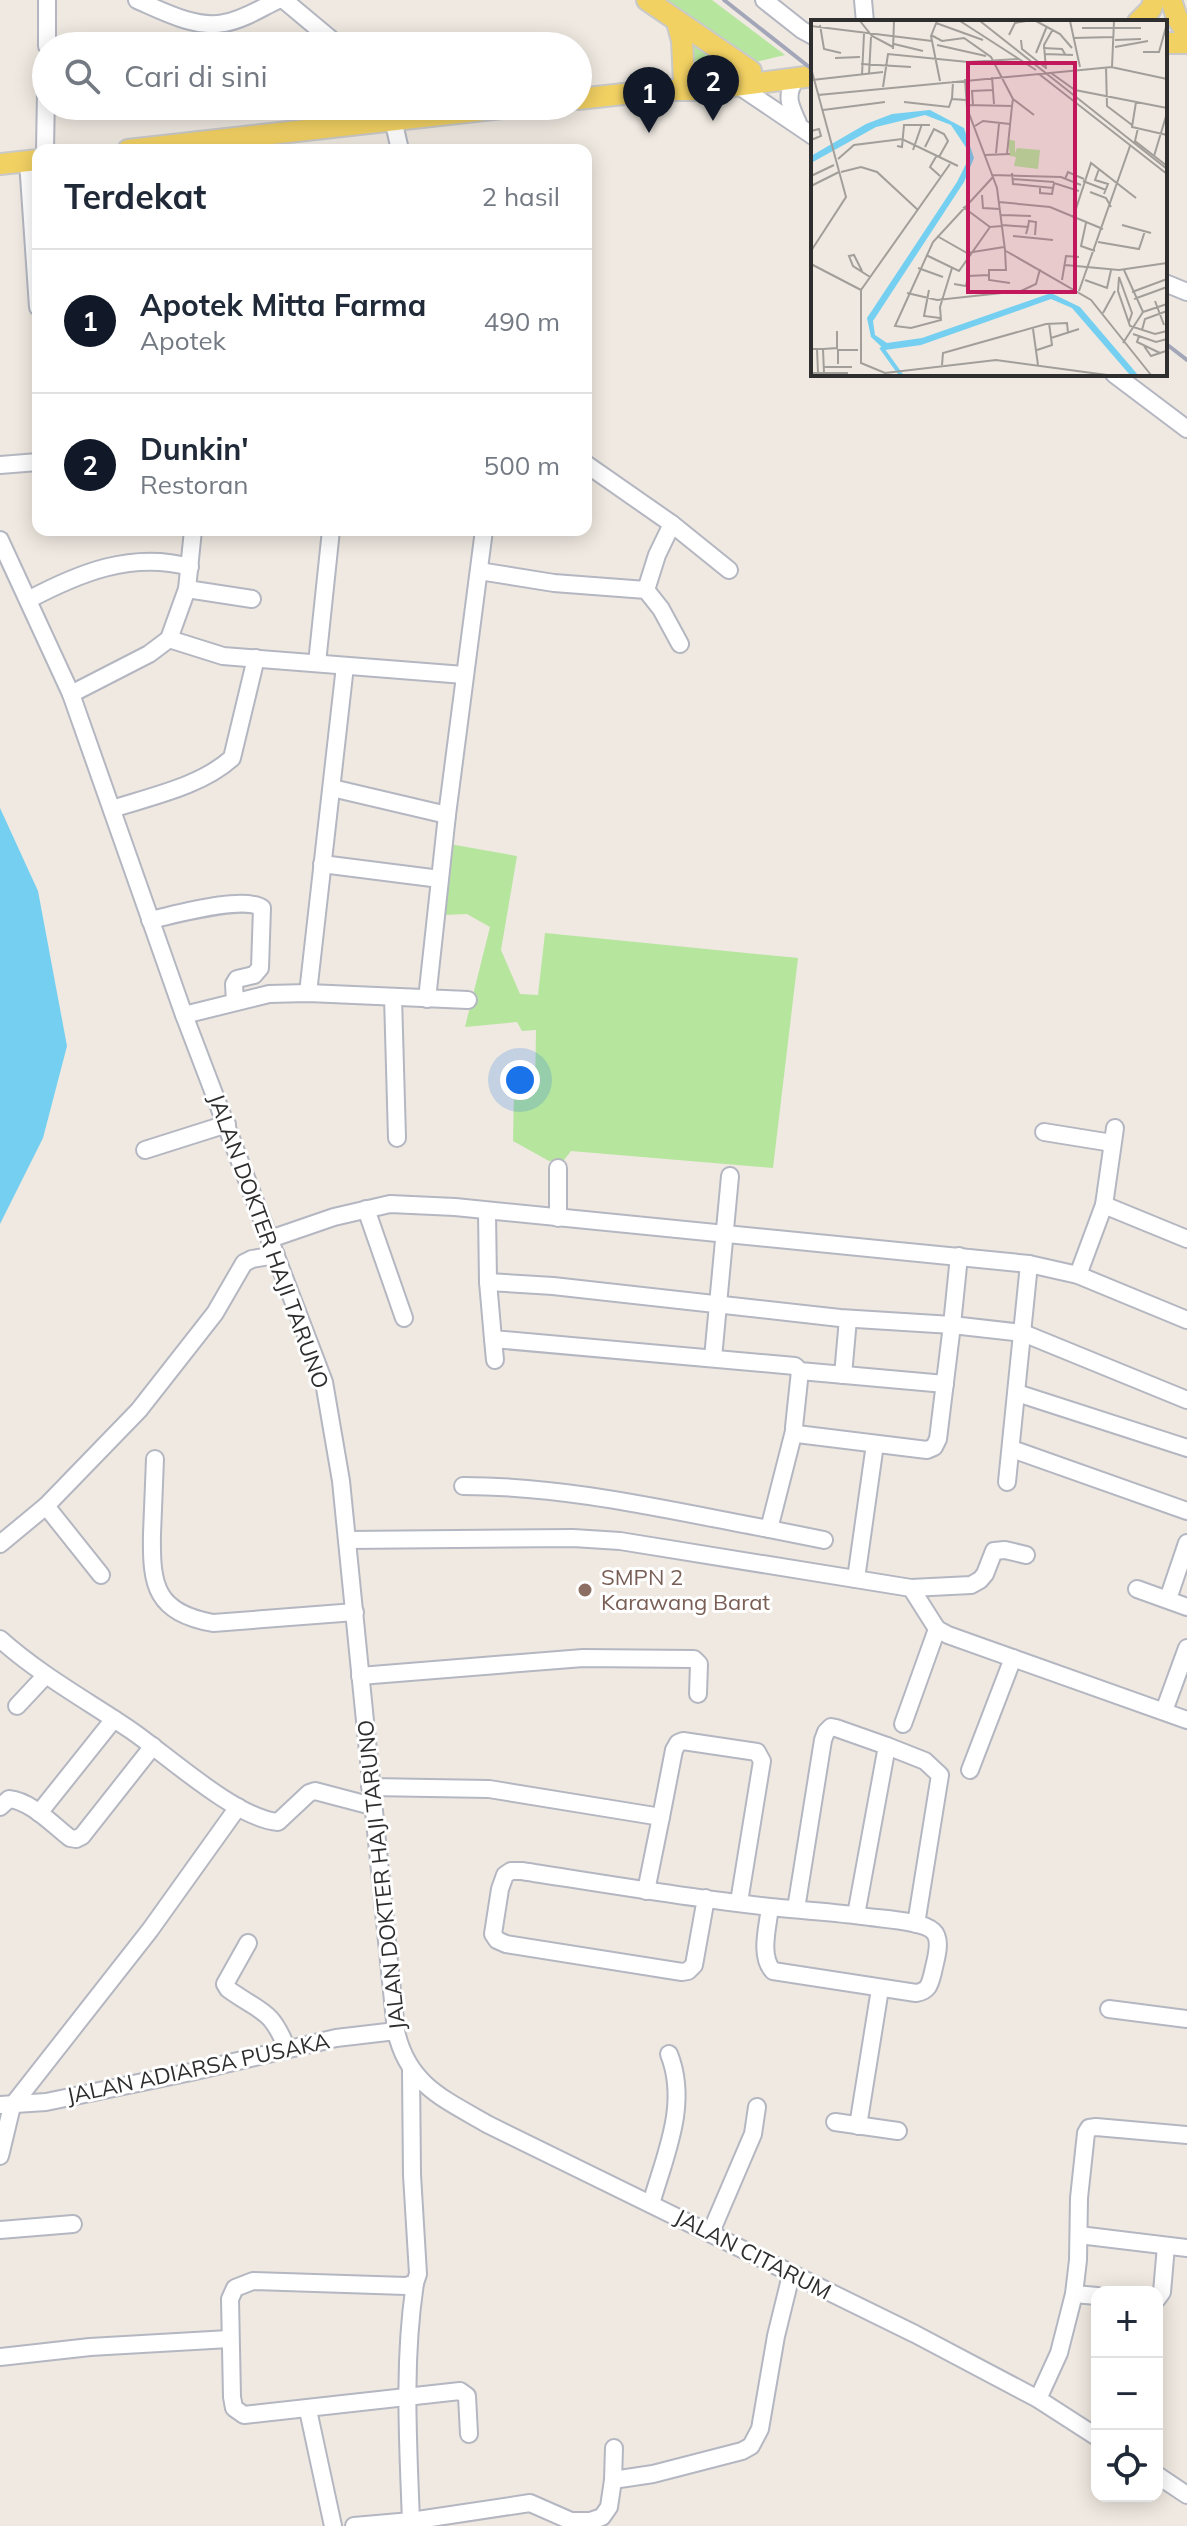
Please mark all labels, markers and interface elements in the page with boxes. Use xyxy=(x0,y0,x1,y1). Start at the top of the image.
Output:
inset map xyxy=(811,20,1167,376)
search box xyxy=(32,32,592,120)
icon: search xyxy=(60,54,104,98)
pin: 2 xyxy=(687,55,739,121)
text: Cari di sini xyxy=(124,57,268,95)
pin: 1 xyxy=(623,67,675,133)
text: Terdekat xyxy=(64,175,206,218)
text: 2 hasil xyxy=(482,180,560,213)
text: Apotek Mitta Farma xyxy=(140,286,426,324)
text: 1 xyxy=(82,305,98,338)
text: 490 m xyxy=(484,305,560,338)
text: Apotek xyxy=(140,324,226,357)
text: Dunkin' xyxy=(140,430,249,468)
text: 2 xyxy=(82,449,98,482)
text: 500 m xyxy=(484,449,560,482)
text: Restoran xyxy=(140,468,249,501)
your location xyxy=(500,1060,540,1100)
street label: JALAN DOKTER HAJI TARUNO xyxy=(203,1090,335,1392)
place label: SMPN 2 Karawang Barat xyxy=(601,1563,770,1616)
marker: SMPN 2 Karawang Barat xyxy=(576,1581,594,1599)
street label: JALAN DOKTER HAJI TARUNO xyxy=(351,1719,411,2031)
street label: JALAN ADIARSA PUSAKA xyxy=(64,2026,332,2110)
street label: JALAN CITARUM xyxy=(670,2202,836,2306)
map controls xyxy=(1091,2286,1163,2502)
button: + xyxy=(1091,2286,1163,2358)
button: − xyxy=(1091,2358,1163,2430)
button: locate xyxy=(1091,2430,1163,2502)

